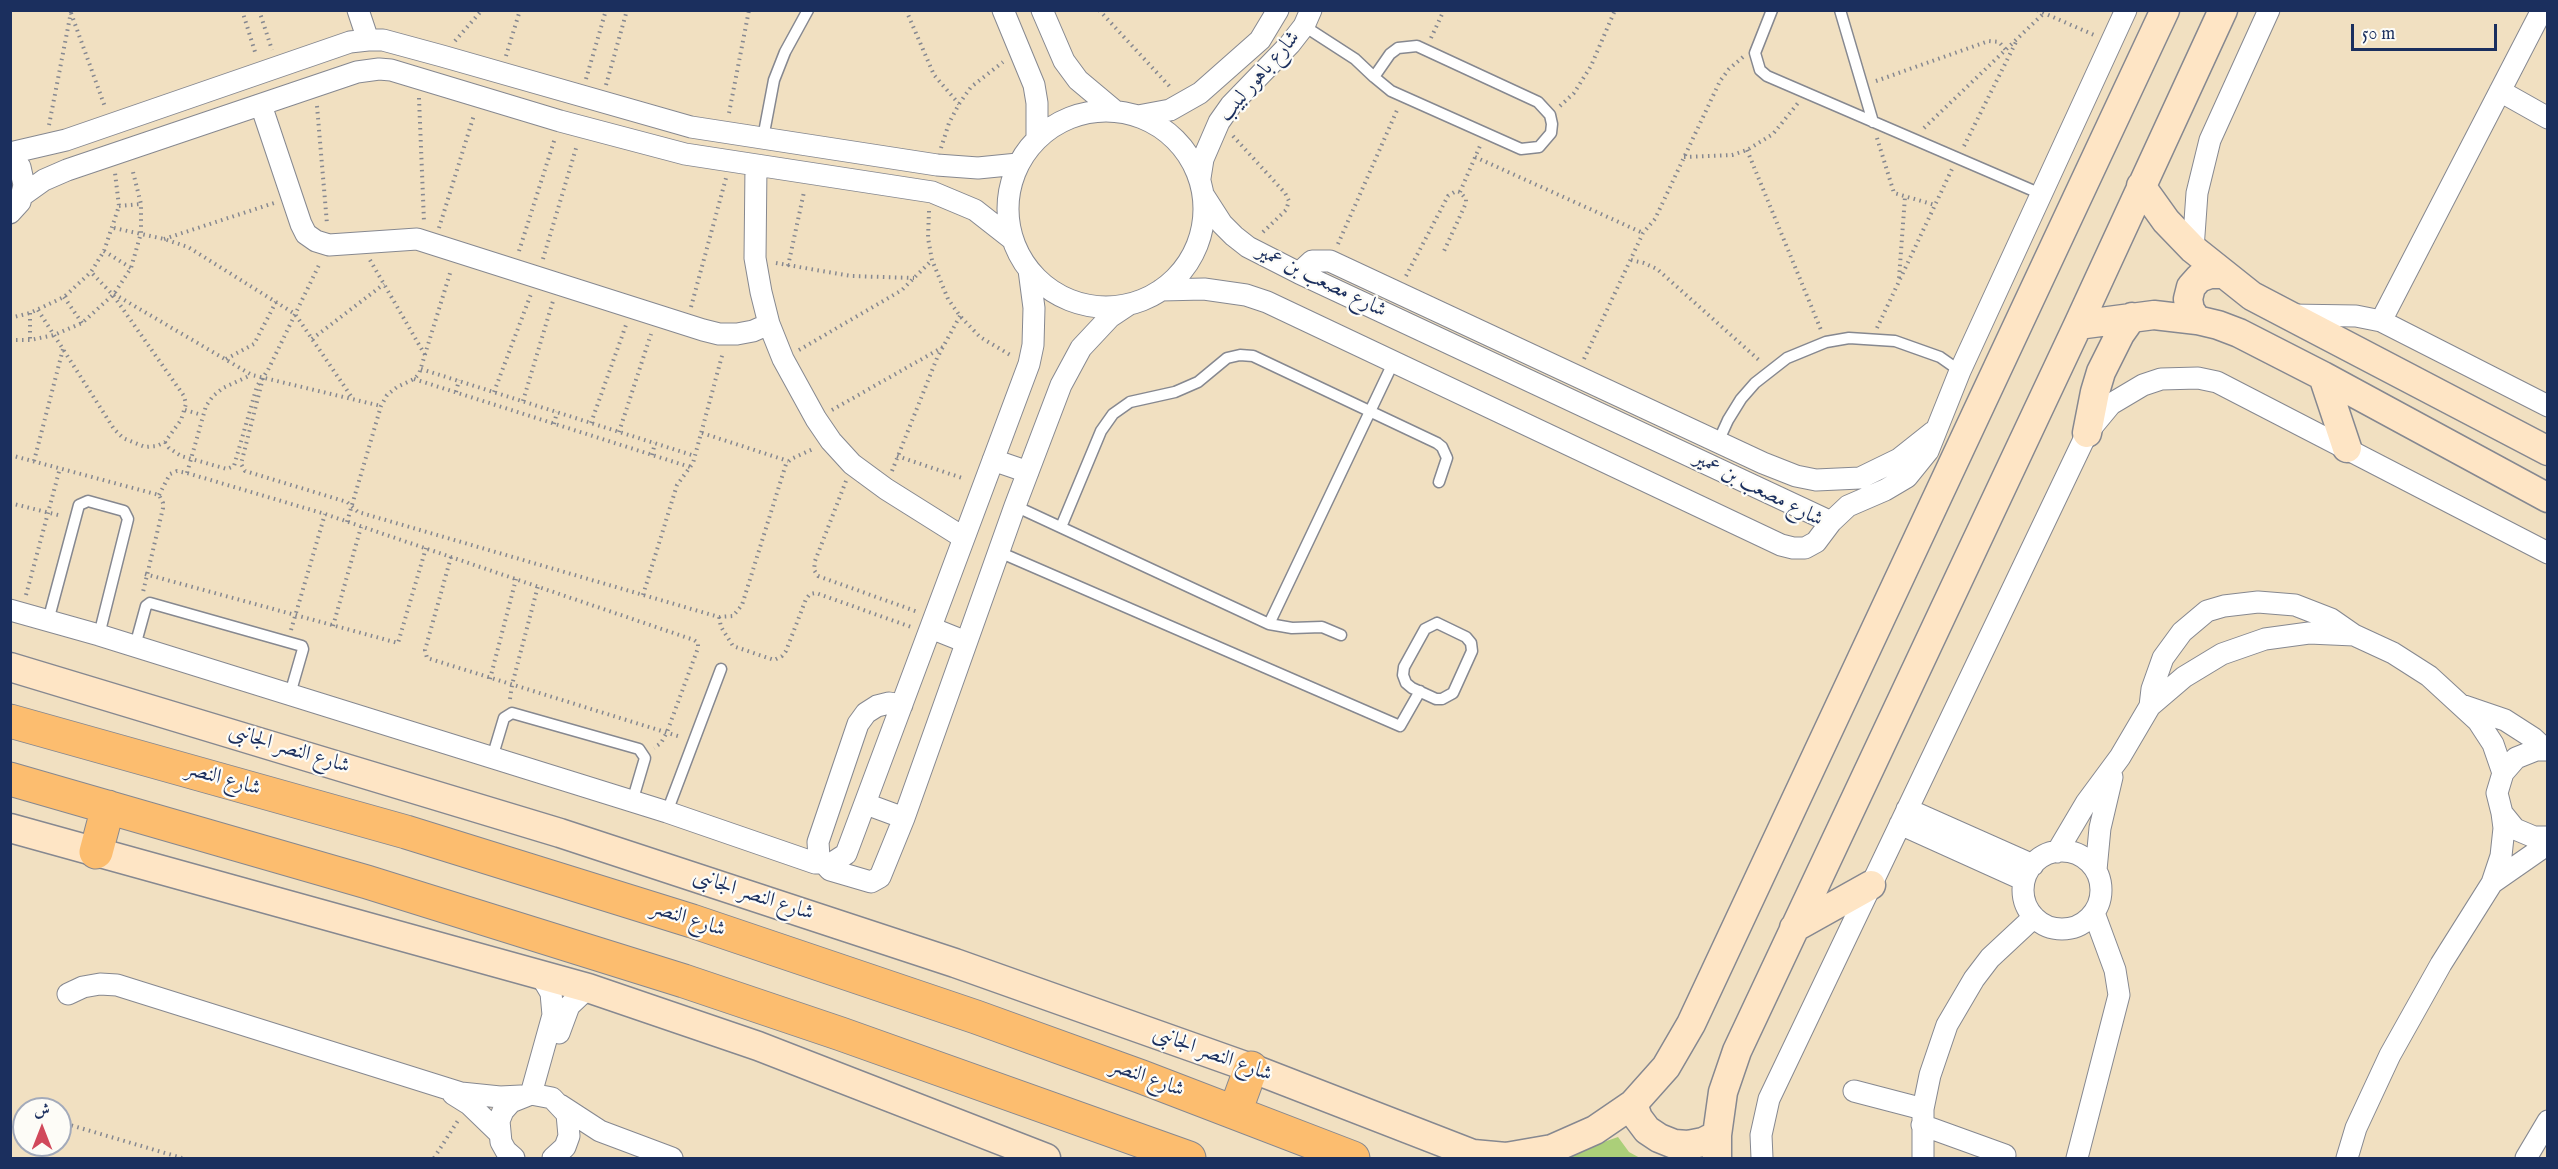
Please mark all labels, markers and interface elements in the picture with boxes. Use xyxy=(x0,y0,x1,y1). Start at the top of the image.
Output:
scale bar xyxy=(2354,12,2500,50)
text: 50 m xyxy=(2362,23,2395,46)
street label: شارع باهور لبيب xyxy=(1214,26,1306,128)
street label: شارع مصعب بن عمير xyxy=(1252,240,1390,324)
street label: شارع مصعب بن عمير xyxy=(1689,447,1827,533)
street label: شارع النصر الجانبى xyxy=(225,720,353,780)
street label: شارع النصر xyxy=(183,757,263,803)
street label: شارع النصر الجانبى xyxy=(690,865,816,927)
street label: شارع النصر xyxy=(648,896,728,944)
street label: شارع النصر الجانبى xyxy=(1149,1022,1275,1088)
street label: شارع النصر xyxy=(1107,1054,1187,1104)
north arrow xyxy=(12,1097,72,1157)
text: ش xyxy=(34,1101,50,1121)

